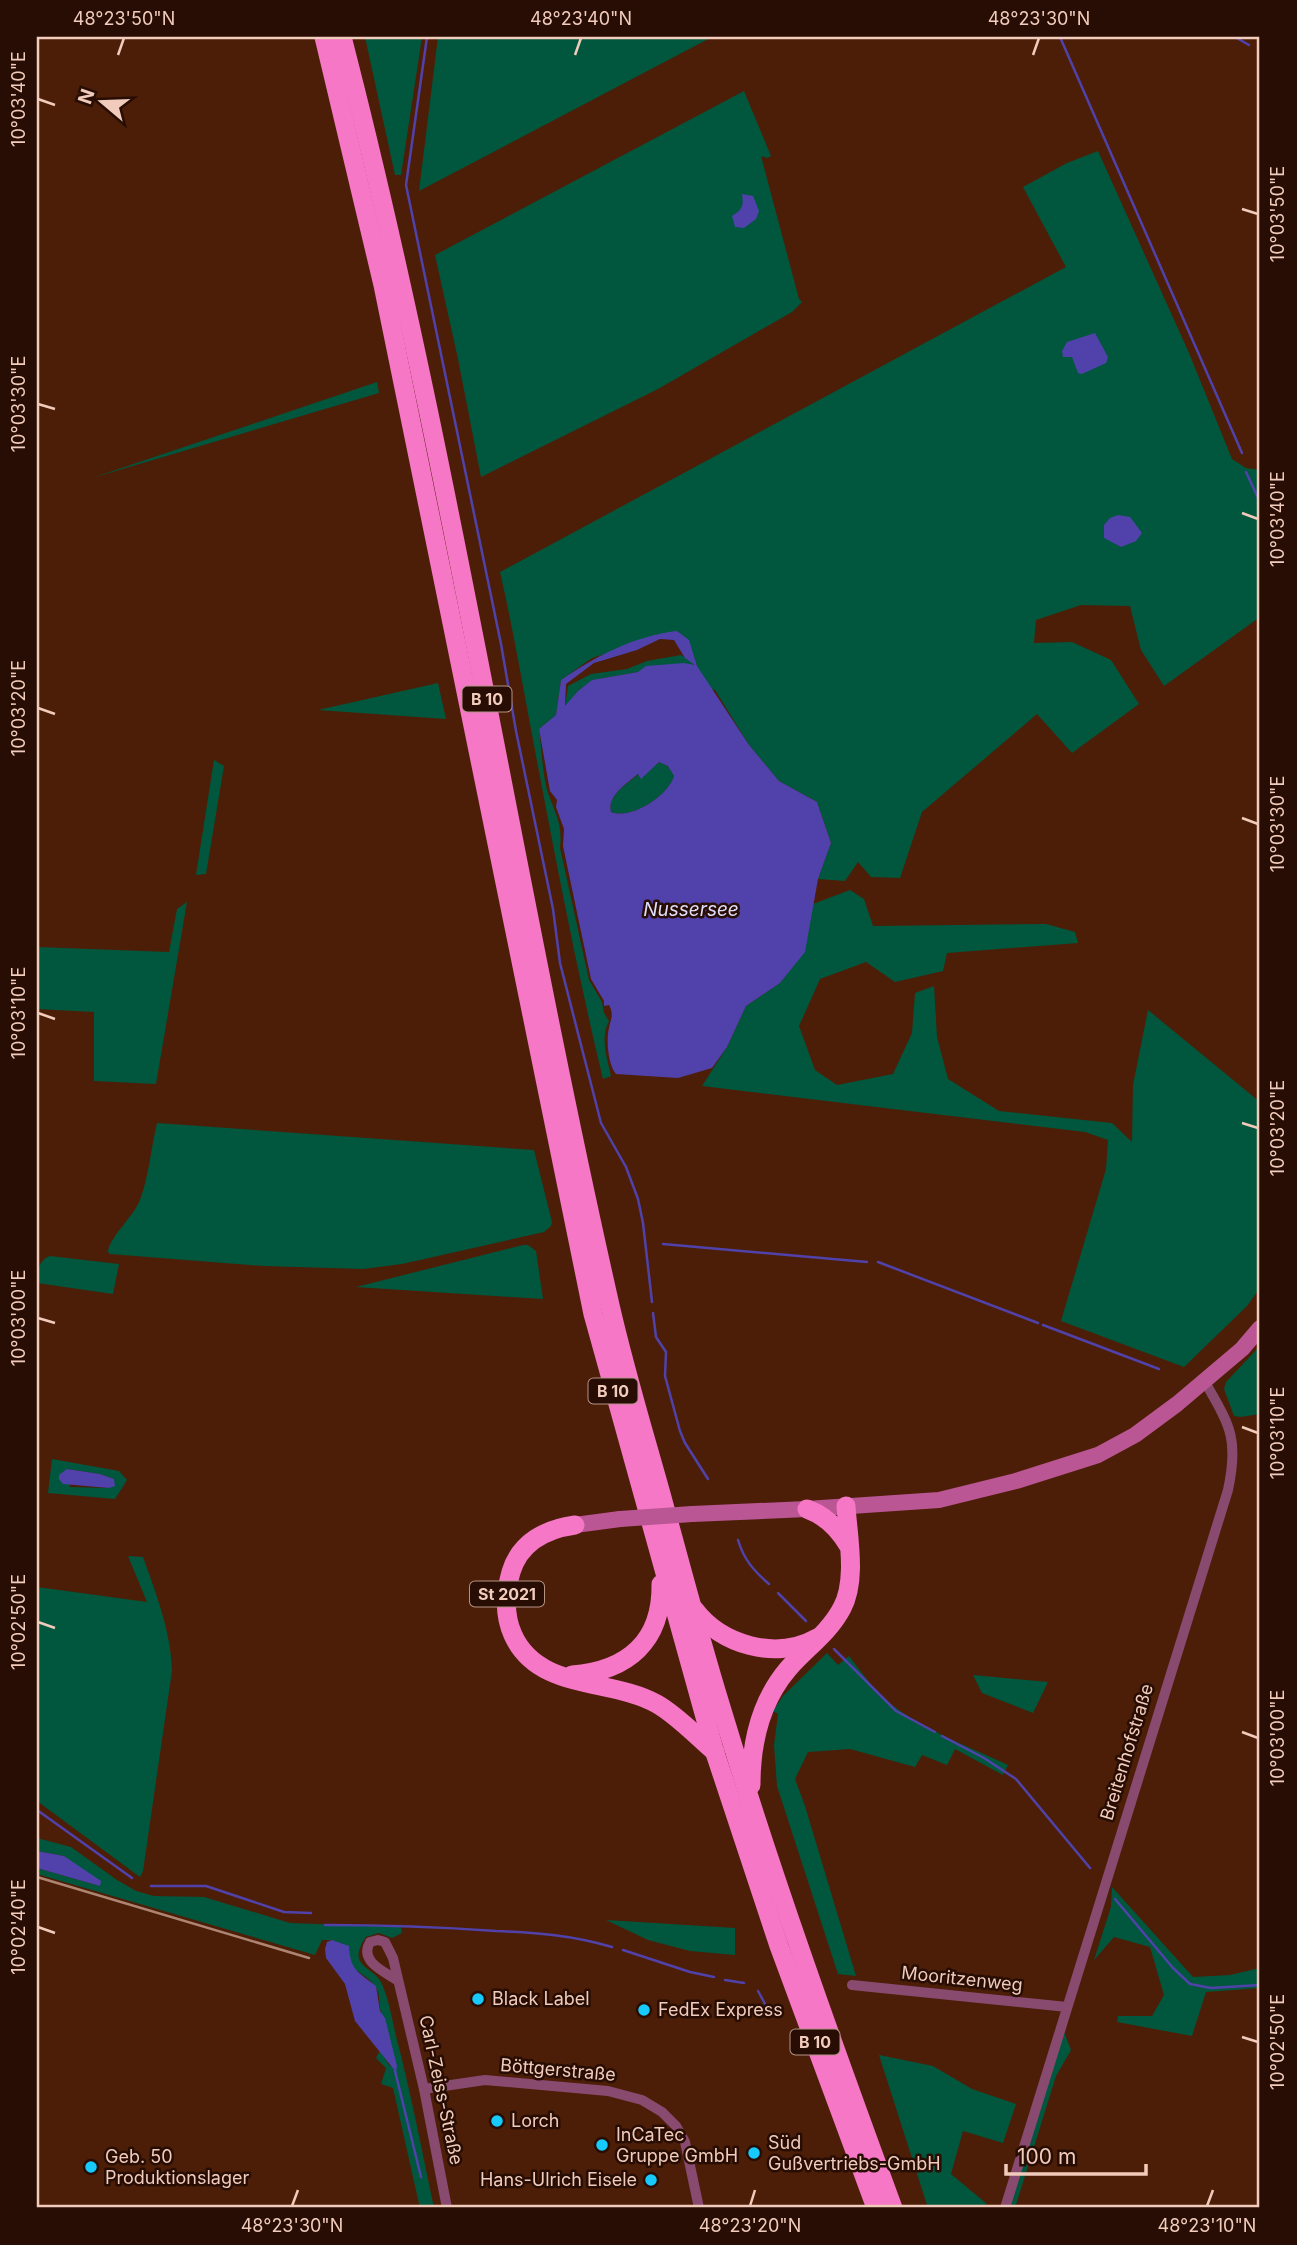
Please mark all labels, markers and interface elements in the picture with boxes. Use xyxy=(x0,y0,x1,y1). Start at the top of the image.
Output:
text: 48°23'50"N xyxy=(73,8,175,29)
text: 48°23'40"N xyxy=(530,8,632,29)
text: 48°23'30"N xyxy=(988,8,1090,29)
text: 10°03'40"E xyxy=(8,51,29,147)
north arrow xyxy=(66,66,136,136)
text: N xyxy=(73,86,100,107)
text: 10°03'50"E xyxy=(1267,166,1288,262)
text: 10°03'30"E xyxy=(8,356,29,452)
text: 10°03'40"E xyxy=(1267,471,1288,567)
text: 10°03'20"E xyxy=(8,660,29,756)
road number: B 10 xyxy=(462,686,512,712)
text: 10°03'30"E xyxy=(1267,776,1288,872)
water label: Nussersee xyxy=(643,898,739,921)
text: 10°03'10"E xyxy=(8,967,29,1059)
text: 10°03'20"E xyxy=(1267,1080,1288,1176)
text: 10°03'00"E xyxy=(8,1270,29,1366)
road number: B 10 xyxy=(588,1378,638,1404)
text: 10°03'10"E xyxy=(1267,1387,1288,1479)
text: 10°02'50"E xyxy=(8,1574,29,1670)
road number: St 2021 xyxy=(470,1582,544,1606)
street label: Breitenhofstraße xyxy=(1096,1681,1157,1823)
text: 10°03'00"E xyxy=(1267,1690,1288,1786)
text: 10°02'40"E xyxy=(8,1879,29,1975)
street label: Mooritzenweg xyxy=(900,1962,1024,1995)
place label: Black Label xyxy=(492,1988,590,2009)
marker: Black Label xyxy=(470,1991,486,2007)
text: 10°02'50"E xyxy=(1267,1994,1288,2090)
place label: FedEx Express xyxy=(658,1999,783,2020)
marker: FedEx Express xyxy=(636,2002,652,2018)
street label: Carl-Zeiss-Straße xyxy=(415,2013,468,2167)
road number: B 10 xyxy=(790,2030,840,2054)
street label: Böttgerstraße xyxy=(499,2054,617,2085)
place label: Lorch xyxy=(511,2110,559,2131)
marker: Lorch xyxy=(489,2113,505,2129)
place label: InCaTec Gruppe GmbH xyxy=(616,2124,738,2166)
place label: Süd Gußvertriebs-GmbH xyxy=(768,2132,941,2174)
scale bar xyxy=(1006,2133,1146,2177)
marker: InCaTec Gruppe GmbH xyxy=(594,2137,610,2153)
text: 100 m xyxy=(1017,2144,1076,2169)
marker: Süd Gußvertriebs-GmbH xyxy=(746,2145,762,2161)
place label: Geb. 50 Produktionslager xyxy=(105,2146,249,2188)
marker: Geb. 50 Produktionslager xyxy=(83,2159,99,2175)
place label: Hans-Ulrich Eisele xyxy=(480,2169,637,2190)
marker: Hans-Ulrich Eisele xyxy=(643,2172,659,2188)
text: 48°23'30"N xyxy=(241,2215,343,2236)
text: 48°23'20"N xyxy=(699,2215,801,2236)
text: 48°23'10"N xyxy=(1158,2215,1256,2236)

